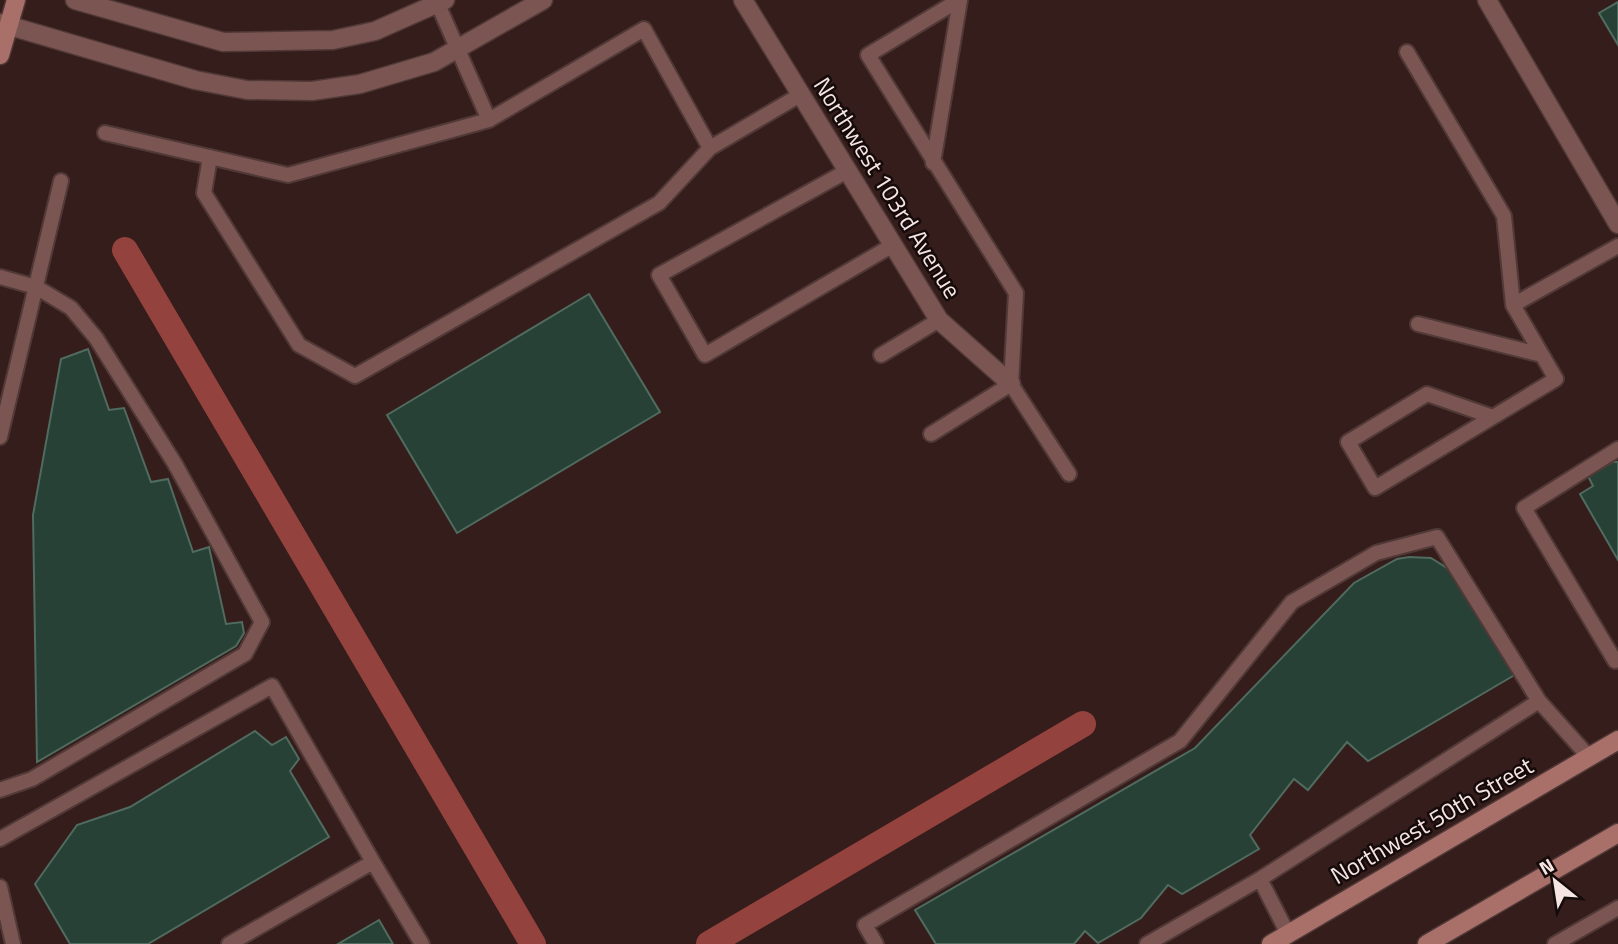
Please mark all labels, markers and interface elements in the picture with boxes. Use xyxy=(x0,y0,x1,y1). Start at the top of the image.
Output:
street label: Northwest 103rd Avenue xyxy=(805,70,971,305)
street label: Northwest 50th Street xyxy=(1323,747,1540,893)
north arrow xyxy=(1520,846,1590,916)
text: N xyxy=(1533,850,1559,882)

